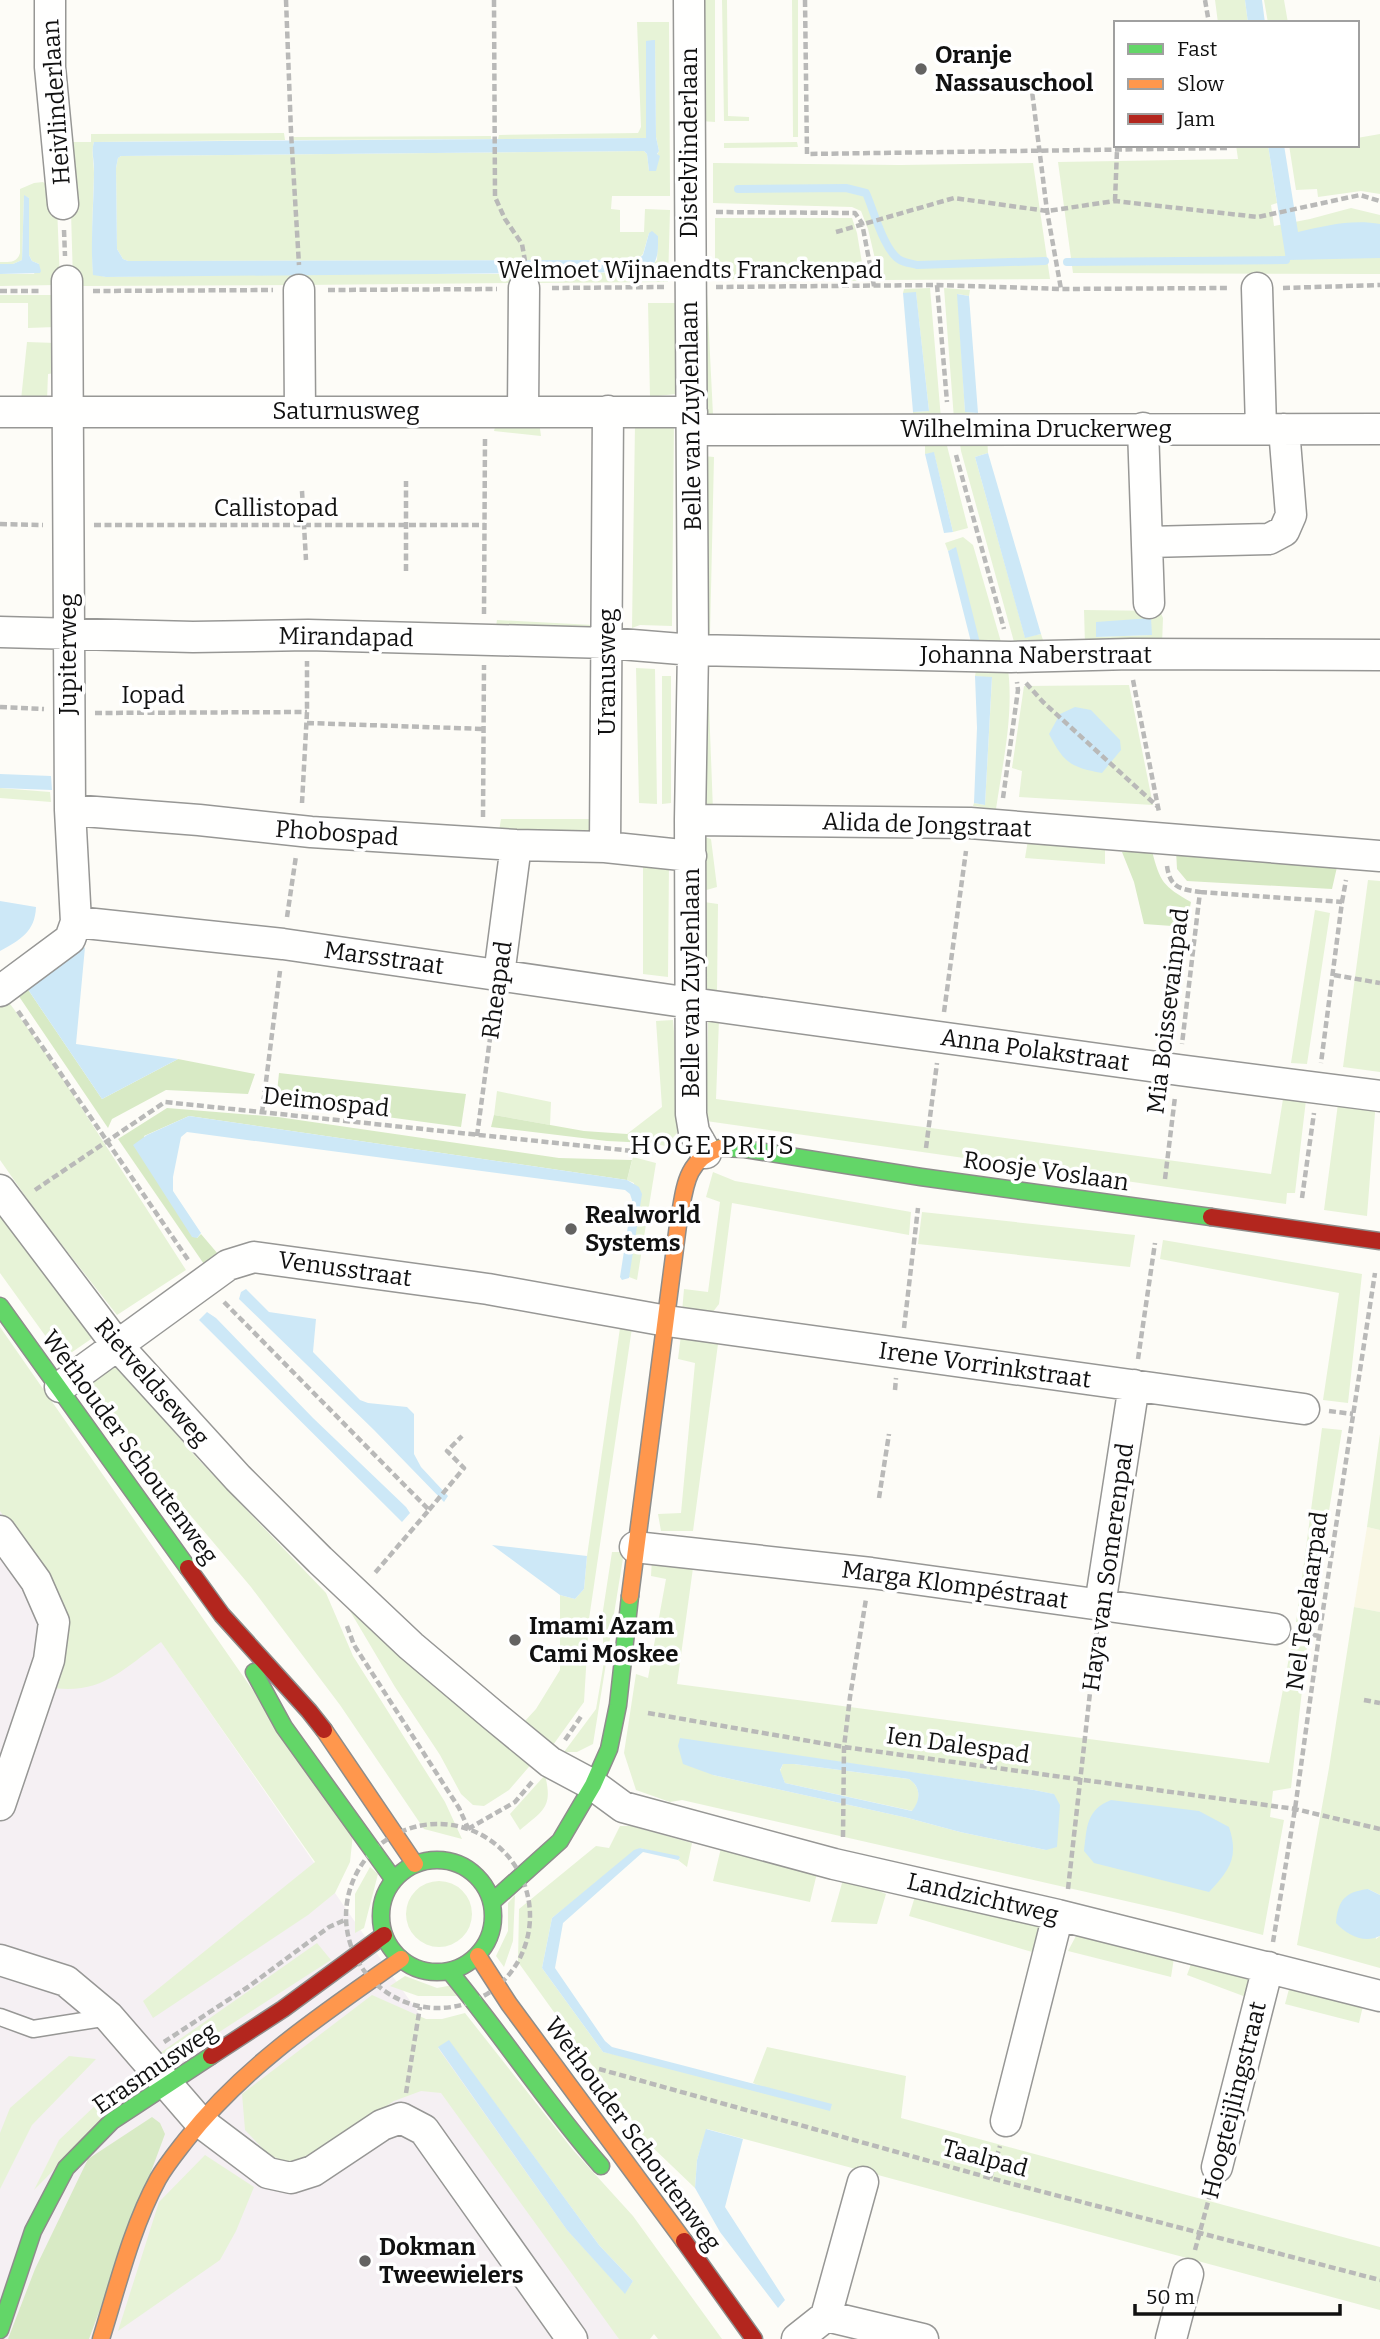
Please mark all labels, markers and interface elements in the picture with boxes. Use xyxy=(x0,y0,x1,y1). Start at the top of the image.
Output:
street label: Heivlinderlaan xyxy=(36,18,76,186)
legend xyxy=(1114,21,1359,147)
text: Fast xyxy=(1177,36,1218,62)
place label: Oranje Nassauschool xyxy=(935,41,1094,97)
street label: Distelvlinderlaan xyxy=(675,48,703,238)
marker: Oranje Nassauschool xyxy=(913,61,929,77)
text: Slow xyxy=(1177,71,1224,97)
text: Jam xyxy=(1176,106,1215,132)
street label: Welmoet Wijnaendts Franckenpad xyxy=(498,256,882,284)
street label: Belle van Zuylenlaan xyxy=(675,301,707,531)
street label: Saturnusweg xyxy=(272,397,420,425)
street label: Wilhelmina Druckerweg xyxy=(900,415,1172,443)
street label: Callistopad xyxy=(214,494,338,522)
street label: Jupiterweg xyxy=(54,593,82,716)
street label: Uranusweg xyxy=(593,608,621,736)
street label: Mirandapad xyxy=(278,622,414,652)
street label: Johanna Naberstraat xyxy=(919,641,1152,669)
street label: Iopad xyxy=(121,681,185,709)
street label: Alida de Jongstraat xyxy=(822,807,1032,843)
street label: Phobospad xyxy=(274,815,400,851)
street label: Belle van Zuylenlaan xyxy=(677,868,705,1098)
street label: Mia Boissevainpad xyxy=(1141,906,1195,1116)
street label: Marsstraat xyxy=(322,936,446,980)
street label: Rheapad xyxy=(476,939,518,1041)
street label: Anna Polakstraat xyxy=(939,1023,1131,1077)
street label: Deimospad xyxy=(261,1081,391,1123)
district label: HOGE PRIJS xyxy=(630,1130,796,1161)
street label: Roosje Voslaan xyxy=(961,1146,1131,1196)
place label: Realworld Systems xyxy=(585,1201,701,1257)
marker: Realworld Systems xyxy=(563,1221,579,1237)
street label: Venusstraat xyxy=(276,1246,414,1292)
street label: Rietveldseweg xyxy=(89,1312,215,1452)
street label: Wethouder Schoutenweg xyxy=(36,1325,224,1569)
street label: Irene Vorrinkstraat xyxy=(877,1336,1093,1394)
street label: Haya van Somerenpad xyxy=(1077,1441,1139,1693)
street label: Nel Tegelaarpad xyxy=(1281,1510,1333,1692)
street label: Marga Klompéstraat xyxy=(840,1555,1070,1615)
place label: Imami Azam Cami Moskee xyxy=(529,1612,678,1668)
marker: Imami Azam Cami Moskee xyxy=(507,1632,523,1648)
street label: Ien Dalespad xyxy=(885,1721,1031,1769)
street label: Landzichtweg xyxy=(904,1867,1062,1929)
street label: Hoogteijlingstraat xyxy=(1196,1998,1272,2201)
street label: Wethouder Schoutenweg xyxy=(539,2012,727,2256)
street label: Erasmusweg xyxy=(88,2016,222,2120)
street label: Taalpad xyxy=(939,2133,1031,2183)
place label: Dokman Tweewielers xyxy=(379,2233,524,2289)
marker: Dokman Tweewielers xyxy=(357,2253,373,2269)
scale bar xyxy=(1135,2272,1340,2316)
text: 50 m xyxy=(1146,2284,1195,2310)

